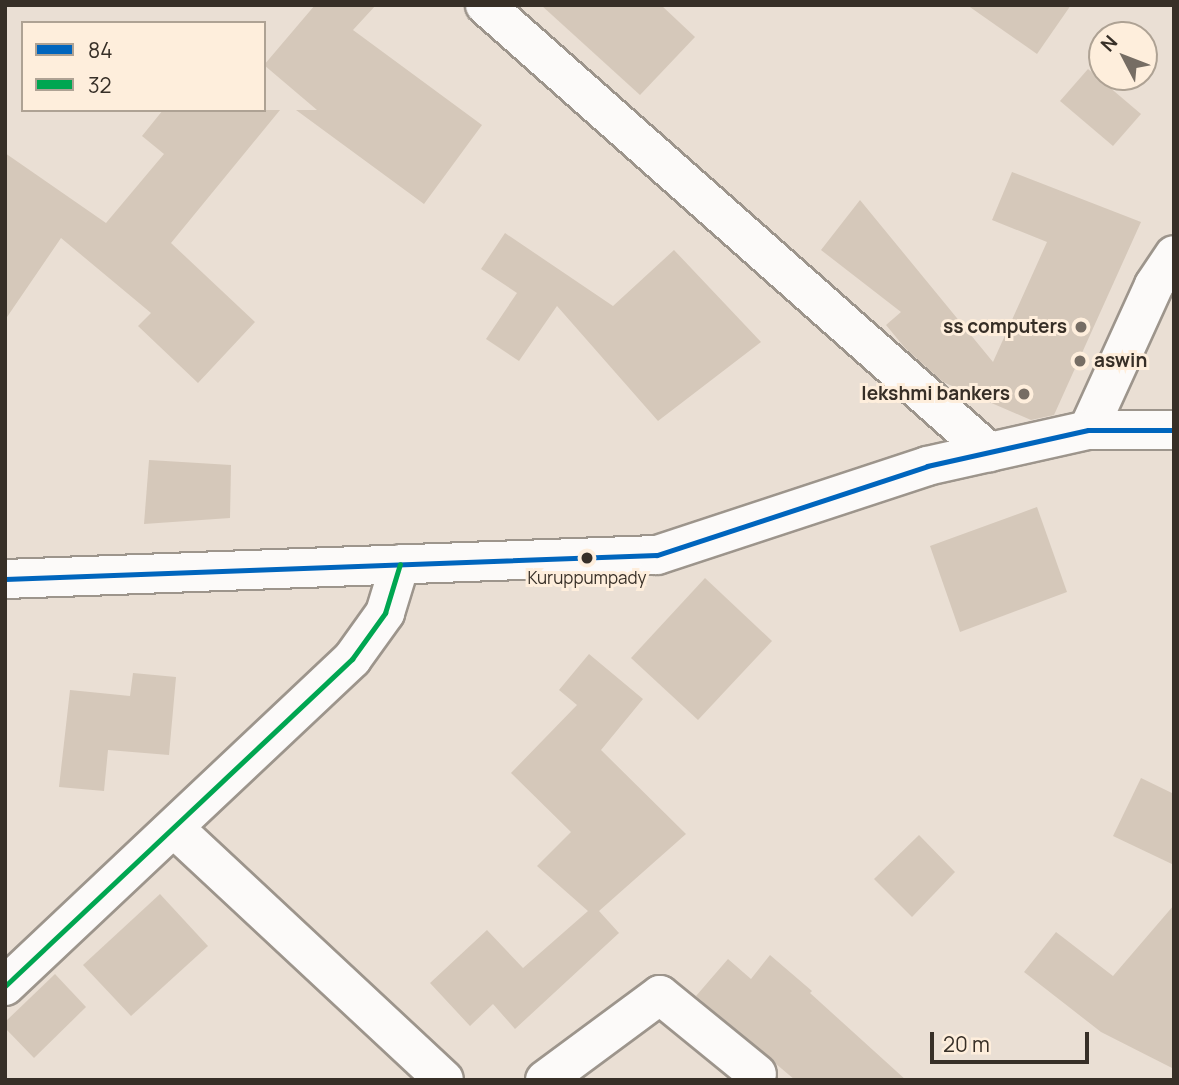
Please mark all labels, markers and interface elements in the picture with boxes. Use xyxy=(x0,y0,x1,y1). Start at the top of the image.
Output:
legend xyxy=(21,21,266,112)
north arrow xyxy=(1088,21,1158,91)
text: N xyxy=(1095,30,1123,57)
text: 84 xyxy=(88,36,113,64)
text: 32 xyxy=(88,71,112,99)
place label: ss computers xyxy=(943,316,1067,338)
marker: ss computers xyxy=(1073,319,1089,335)
place label: aswin xyxy=(1094,350,1147,372)
marker: aswin xyxy=(1072,353,1088,369)
place label: lekshmi bankers xyxy=(861,383,1010,405)
marker: lekshmi bankers xyxy=(1016,386,1032,402)
marker: Kuruppumpady xyxy=(580,551,594,565)
place label: Kuruppumpady xyxy=(527,568,647,588)
scale bar xyxy=(934,1018,1093,1062)
text: 20 m xyxy=(943,1030,990,1058)

